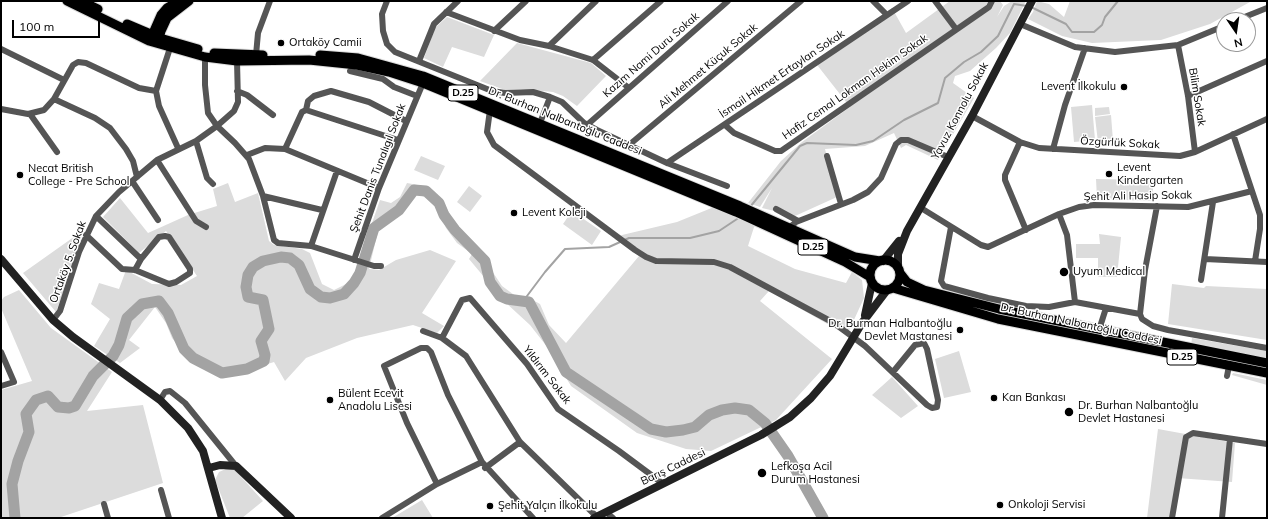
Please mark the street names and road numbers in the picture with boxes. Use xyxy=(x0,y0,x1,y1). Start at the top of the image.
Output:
street label: Kazım Nami Duru Sokak xyxy=(600,10,702,100)
street label: Ali Mehmet Küçuk Sokak xyxy=(656,21,760,111)
street label: İsmail Hikmet Ertaylan Sokak xyxy=(717,27,847,121)
street label: Hafiz Cemal Lokman Hekim Sokak xyxy=(780,32,930,142)
street label: Yavuz Konnolu Sokak xyxy=(929,60,991,162)
street label: Bilim Sokak xyxy=(1186,67,1208,127)
street label: Dr. Burhan Nalbantoğlu Caddesi xyxy=(486,84,644,158)
road number: D.25 xyxy=(448,85,478,101)
street label: Şehit Danis Tunalıgıl Sokak xyxy=(347,102,409,234)
street label: Özgürlük Sokak xyxy=(1080,134,1160,152)
street label: Şehit Ali Hasip Sokak xyxy=(1084,188,1192,204)
street label: Ortaköy 5. Sokak xyxy=(47,219,89,305)
road number: D.25 xyxy=(798,239,828,255)
street label: Dr. Burhan Nalbantoğlu Caddesi xyxy=(999,300,1163,348)
street label: Yıldırım Sokak xyxy=(520,343,574,407)
road number: D.25 xyxy=(1167,349,1197,365)
street label: Barış Caddesi xyxy=(639,446,707,488)

